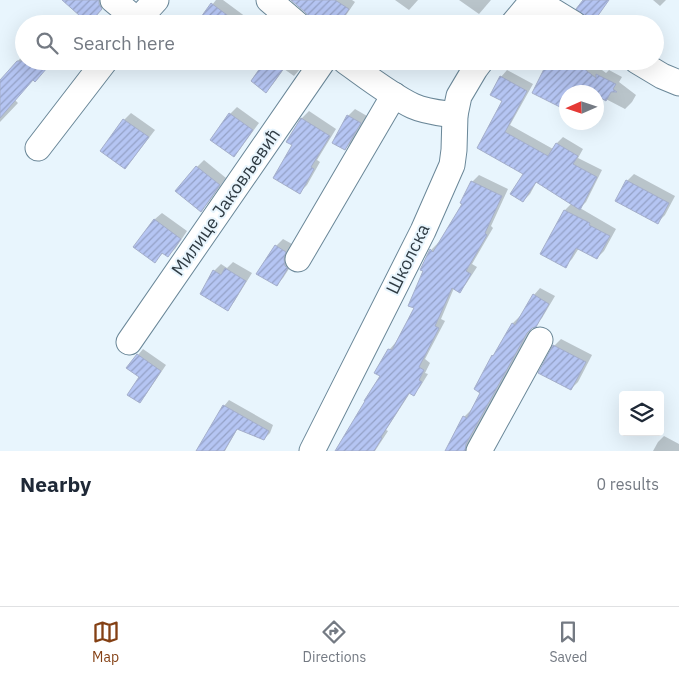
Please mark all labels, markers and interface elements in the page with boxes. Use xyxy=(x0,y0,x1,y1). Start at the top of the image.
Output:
search box xyxy=(15,15,664,70)
icon: search xyxy=(33,29,61,57)
text: Search here xyxy=(73,31,175,55)
north arrow xyxy=(559,85,604,130)
street label: Милице Јаковљевић xyxy=(166,124,285,280)
street label: Школска xyxy=(381,220,435,298)
map controls xyxy=(619,391,664,436)
button: layers xyxy=(619,391,664,436)
text: Nearby xyxy=(20,470,91,498)
text: 0 results xyxy=(596,474,659,494)
tab: Map xyxy=(92,618,120,666)
tab: Directions xyxy=(303,618,366,666)
tab: Saved xyxy=(549,618,587,666)

